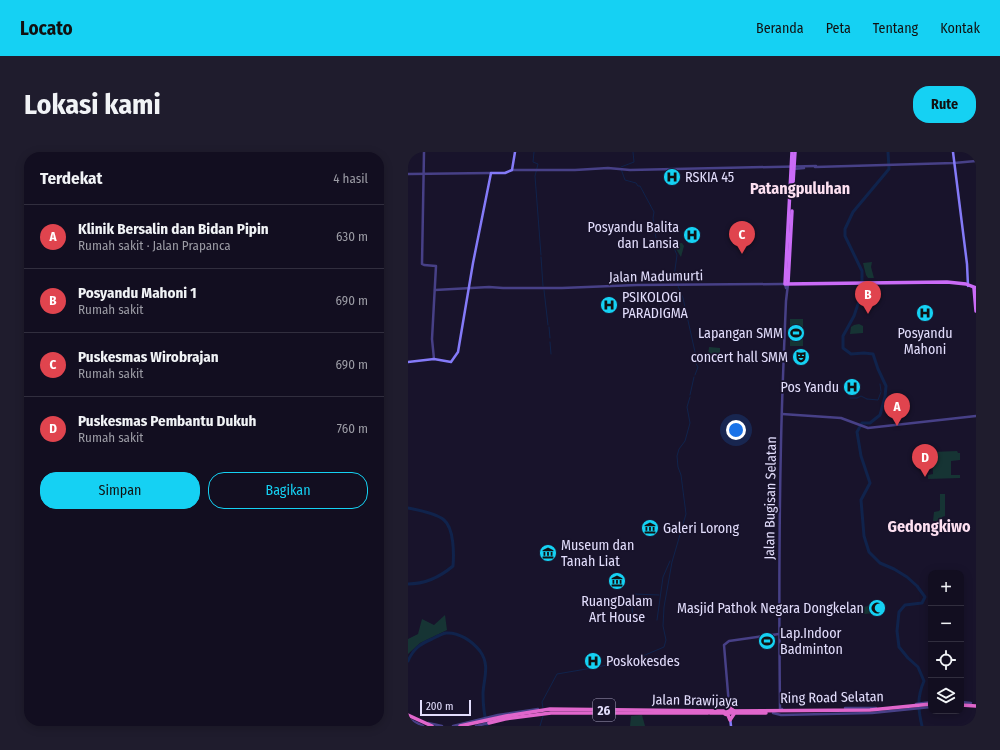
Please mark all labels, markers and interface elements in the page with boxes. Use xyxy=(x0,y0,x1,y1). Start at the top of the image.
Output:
text: Locato xyxy=(20,17,73,40)
text: Beranda xyxy=(756,20,804,37)
text: Peta xyxy=(826,20,851,37)
text: Tentang xyxy=(873,20,918,37)
text: Kontak xyxy=(940,20,980,37)
button: Rute xyxy=(913,86,976,123)
text: Lokasi kami xyxy=(24,88,161,121)
hospital icon: RSKIA 45 xyxy=(662,167,682,187)
text: Terdekat xyxy=(40,168,102,189)
place label: RSKIA 45 xyxy=(685,169,734,186)
text: 4 hasil xyxy=(333,171,368,186)
district label: Patangpuluhan xyxy=(750,179,850,198)
place label: Posyandu Balita dan Lansia xyxy=(588,219,679,252)
text: Klinik Bersalin dan Bidan Pipin xyxy=(78,220,269,238)
pin: C xyxy=(729,221,755,254)
hospital icon: Posyandu Balita dan Lansia xyxy=(682,225,702,245)
text: A xyxy=(49,229,57,244)
text: 630 m xyxy=(336,229,368,244)
text: Rumah sakit · Jalan Prapanca xyxy=(78,238,231,253)
street label: Jalan Madumurti xyxy=(609,267,703,286)
pin: B xyxy=(855,281,881,314)
text: Posyandu Mahoni 1 xyxy=(78,284,197,302)
place label: PSIKOLOGI PARADIGMA xyxy=(622,289,689,322)
text: B xyxy=(49,293,57,308)
text: 690 m xyxy=(336,293,368,308)
hospital icon: PSIKOLOGI PARADIGMA xyxy=(599,295,619,315)
text: Rumah sakit xyxy=(78,302,144,317)
hospital icon: Posyandu Mahoni xyxy=(915,303,935,323)
sports icon: Lapangan SMM xyxy=(786,323,806,343)
place label: Lapangan SMM xyxy=(698,325,783,342)
place label: Posyandu Mahoni xyxy=(897,325,953,358)
theatre icon: concert hall SMM xyxy=(791,347,811,367)
text: Puskesmas Wirobrajan xyxy=(78,348,219,366)
place label: concert hall SMM xyxy=(691,349,788,366)
text: C xyxy=(50,357,56,372)
text: 690 m xyxy=(336,357,368,372)
text: Rumah sakit xyxy=(78,366,144,381)
hospital icon: Pos Yandu xyxy=(842,377,862,397)
place label: Pos Yandu xyxy=(781,379,839,396)
pin: A xyxy=(884,393,910,426)
text: Puskesmas Pembantu Dukuh xyxy=(78,412,256,430)
your location xyxy=(726,420,746,440)
text: D xyxy=(49,421,57,436)
text: 760 m xyxy=(337,421,368,436)
text: Rumah sakit xyxy=(78,430,144,445)
street label: Jalan Bugisan Selatan xyxy=(761,436,780,560)
pin: D xyxy=(912,444,938,477)
button: Simpan xyxy=(40,472,200,509)
button: Bagikan xyxy=(208,472,368,509)
district label: Gedongkiwo xyxy=(888,517,971,536)
museum icon: Galeri Lorong xyxy=(640,518,660,538)
place label: Galeri Lorong xyxy=(663,520,739,537)
place label: Museum dan Tanah Liat xyxy=(561,537,634,570)
museum icon: Museum dan Tanah Liat xyxy=(538,543,558,563)
map controls xyxy=(928,570,964,714)
button: + xyxy=(928,570,964,606)
museum icon: RuangDalam Art House xyxy=(607,571,627,591)
place label: RuangDalam Art House xyxy=(581,593,653,626)
mosque icon: Masjid Pathok Negara Dongkelan xyxy=(867,598,887,618)
place label: Masjid Pathok Negara Dongkelan xyxy=(677,600,864,617)
button: − xyxy=(928,606,964,642)
place label: Lap.Indoor Badminton xyxy=(780,625,843,658)
sports icon: Lap.Indoor Badminton xyxy=(757,631,777,651)
button: locate xyxy=(928,642,964,678)
hospital icon: Poskokesdes xyxy=(583,651,603,671)
place label: Poskokesdes xyxy=(606,653,680,670)
button: layers xyxy=(928,678,964,714)
street label: Ring Road Selatan xyxy=(780,688,884,707)
street label: Jalan Brawijaya xyxy=(652,691,738,710)
scale bar xyxy=(420,698,471,717)
road number: 26 xyxy=(593,699,615,721)
text: 200 m xyxy=(426,700,453,713)

